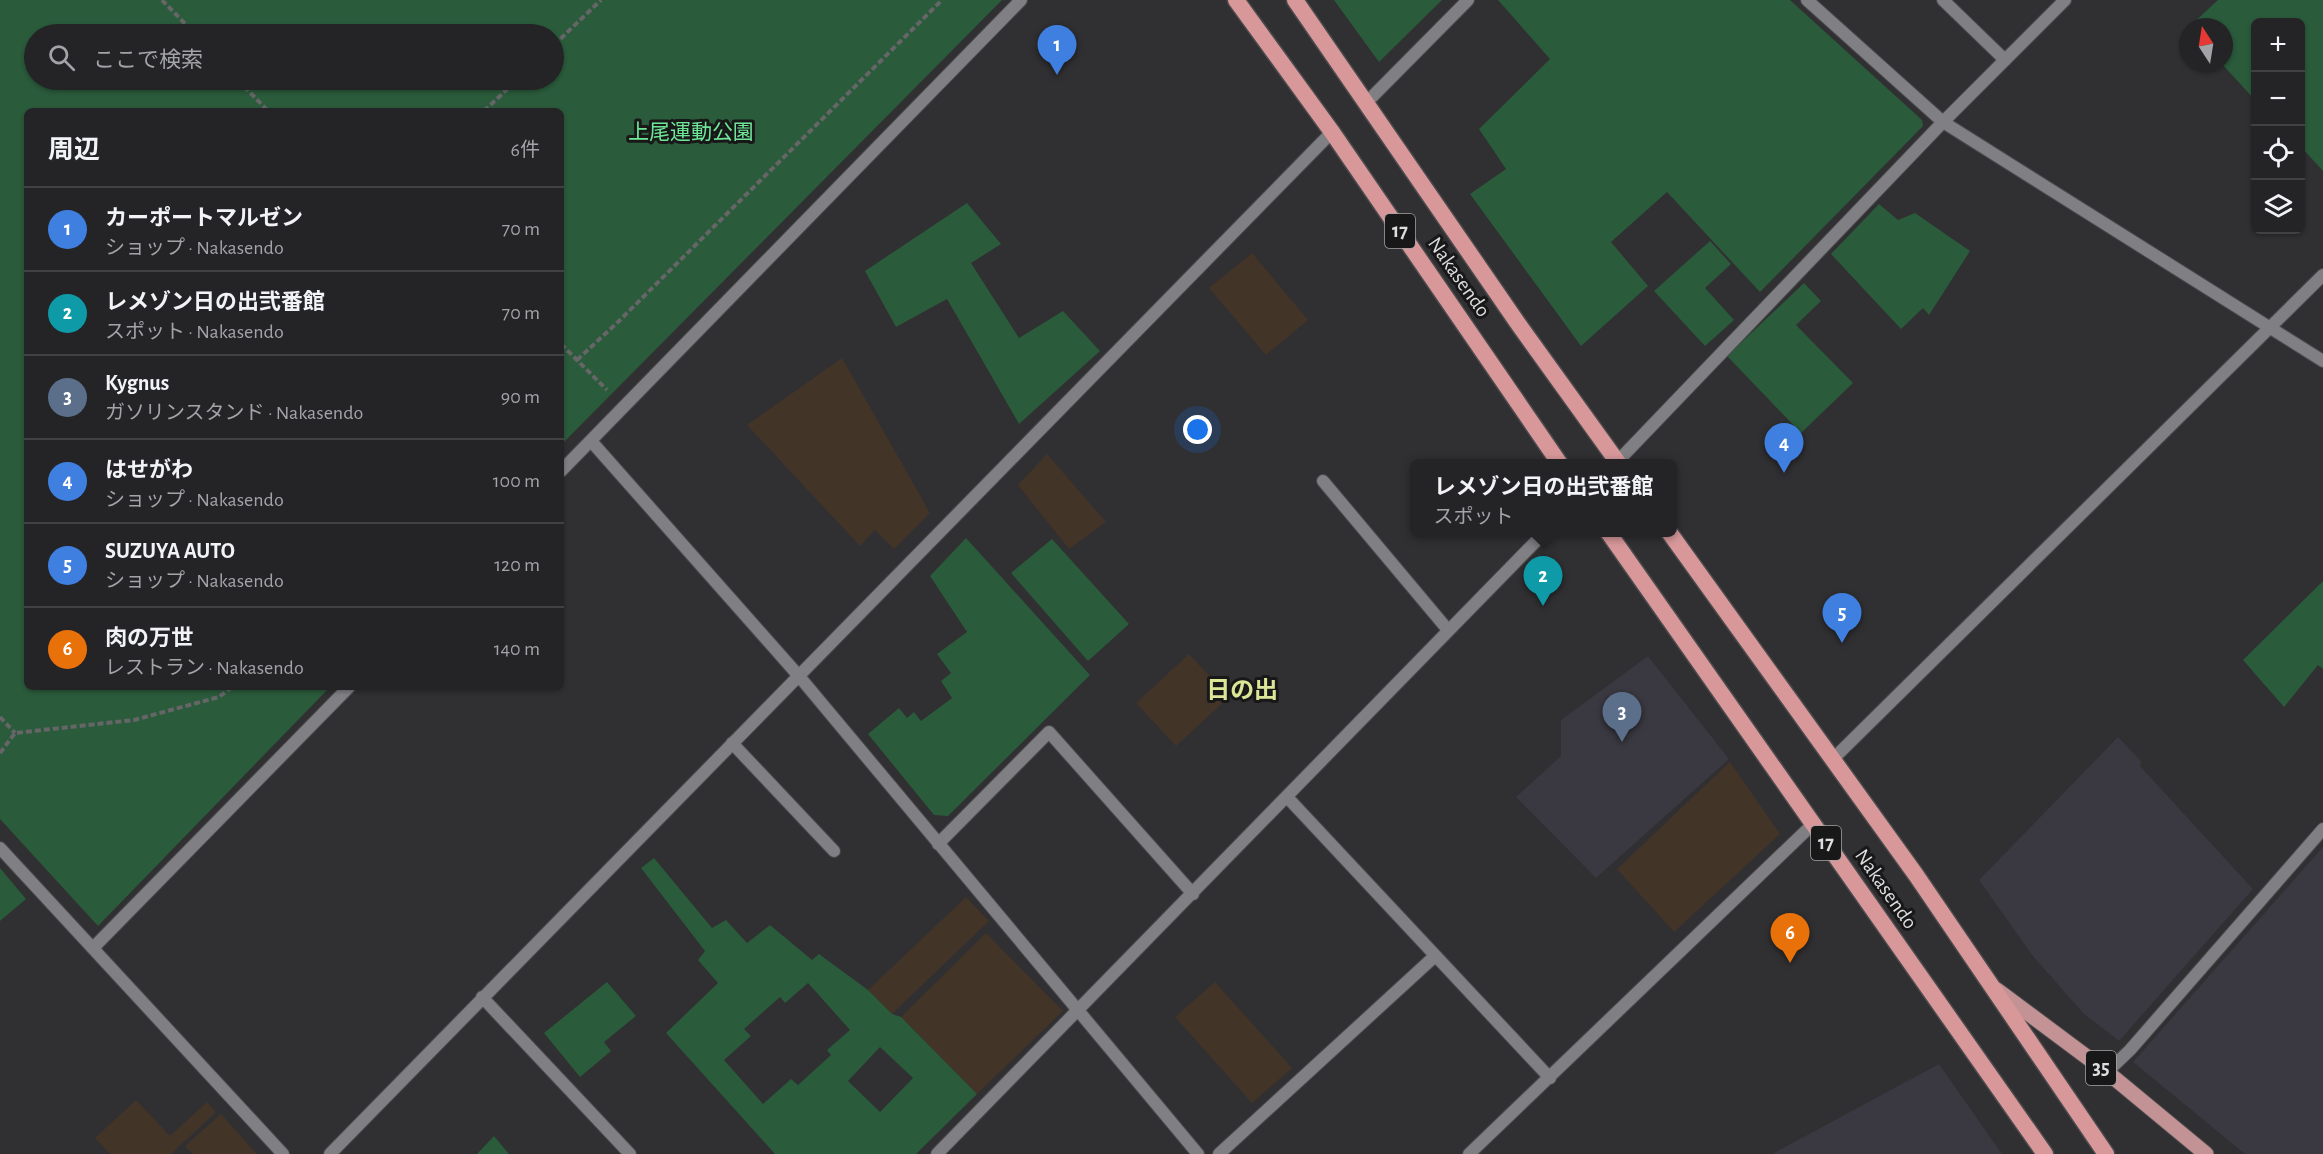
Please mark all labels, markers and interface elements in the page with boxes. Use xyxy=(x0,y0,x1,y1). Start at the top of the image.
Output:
north arrow xyxy=(2179,18,2233,72)
map controls xyxy=(2251,18,2305,234)
button: + xyxy=(2251,18,2305,72)
search box xyxy=(24,24,564,90)
pin: 1 xyxy=(1038,26,1076,75)
icon: search xyxy=(45,41,78,74)
text: ここで検索 xyxy=(93,49,203,71)
button: − xyxy=(2251,72,2305,126)
park label: 上尾運動公園 xyxy=(628,121,754,143)
button: locate xyxy=(2251,126,2305,180)
text: 周辺 xyxy=(48,137,100,163)
text: 6件 xyxy=(511,140,540,160)
button: layers xyxy=(2251,180,2305,234)
text: カーポートマルゼン xyxy=(105,207,303,229)
road number: 17 xyxy=(1385,214,1415,248)
text: 1 xyxy=(64,219,71,239)
text: 70 m xyxy=(502,219,540,239)
street label: Nakasendo xyxy=(1424,233,1494,321)
text: ショップ · Nakasendo xyxy=(105,238,284,258)
text: レメゾン日の出弐番館 xyxy=(105,291,325,313)
text: 2 xyxy=(63,303,72,323)
text: 70 m xyxy=(502,303,540,323)
text: スポット · Nakasendo xyxy=(105,322,284,342)
text: Kygnus xyxy=(105,372,169,394)
text: 3 xyxy=(63,387,72,407)
text: 90 m xyxy=(501,387,540,407)
text: ガソリンスタンド · Nakasendo xyxy=(105,403,363,423)
your location xyxy=(1183,415,1212,444)
pin: 4 xyxy=(1764,424,1804,473)
text: はせがわ xyxy=(105,459,193,481)
popup xyxy=(1410,459,1677,537)
text: 4 xyxy=(62,471,73,491)
text: 100 m xyxy=(493,471,540,491)
text: レメゾン日の出弐番館 xyxy=(1433,476,1654,498)
text: ショップ · Nakasendo xyxy=(105,490,284,510)
text: スポット xyxy=(1433,507,1513,527)
text: SUZUYA AUTO xyxy=(105,540,235,562)
text: 5 xyxy=(63,555,72,575)
text: 120 m xyxy=(494,555,540,575)
pin: 2 xyxy=(1524,556,1562,606)
text: ショップ · Nakasendo xyxy=(105,571,284,591)
pin: 5 xyxy=(1822,594,1862,643)
text: 肉の万世 xyxy=(105,627,193,649)
text: 6 xyxy=(63,639,72,659)
text: 140 m xyxy=(494,639,540,659)
text: レストラン · Nakasendo xyxy=(105,658,304,678)
district label: 日の出 xyxy=(1206,677,1278,703)
pin: 3 xyxy=(1602,692,1642,742)
road number: 17 xyxy=(1811,826,1841,860)
street label: Nakasendo xyxy=(1851,845,1921,933)
pin: 6 xyxy=(1770,914,1810,963)
road number: 35 xyxy=(2086,1051,2116,1085)

